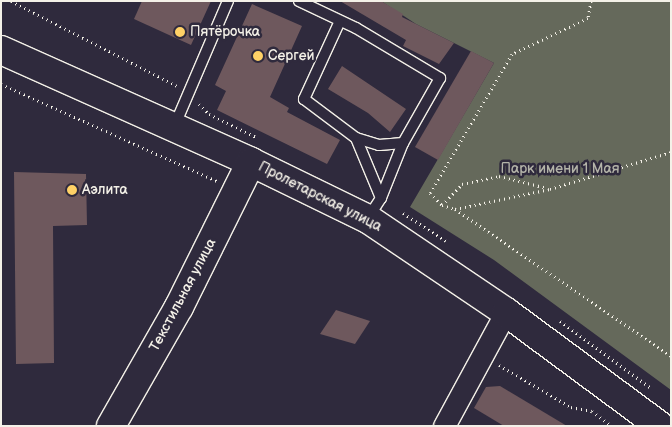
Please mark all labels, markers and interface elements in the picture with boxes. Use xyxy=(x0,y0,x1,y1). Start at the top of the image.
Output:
place label: Пятёрочка xyxy=(190,24,260,40)
marker: Пятёрочка xyxy=(174,26,186,38)
place label: Сергей xyxy=(268,48,314,64)
marker: Сергей xyxy=(252,50,264,62)
street label: Пролетарская улица xyxy=(255,159,385,235)
park label: Парк имени 1 Мая xyxy=(500,161,620,177)
place label: Аэлита xyxy=(82,182,128,198)
marker: Аэлита xyxy=(66,184,78,196)
street label: Текстильная улица xyxy=(146,236,220,354)

